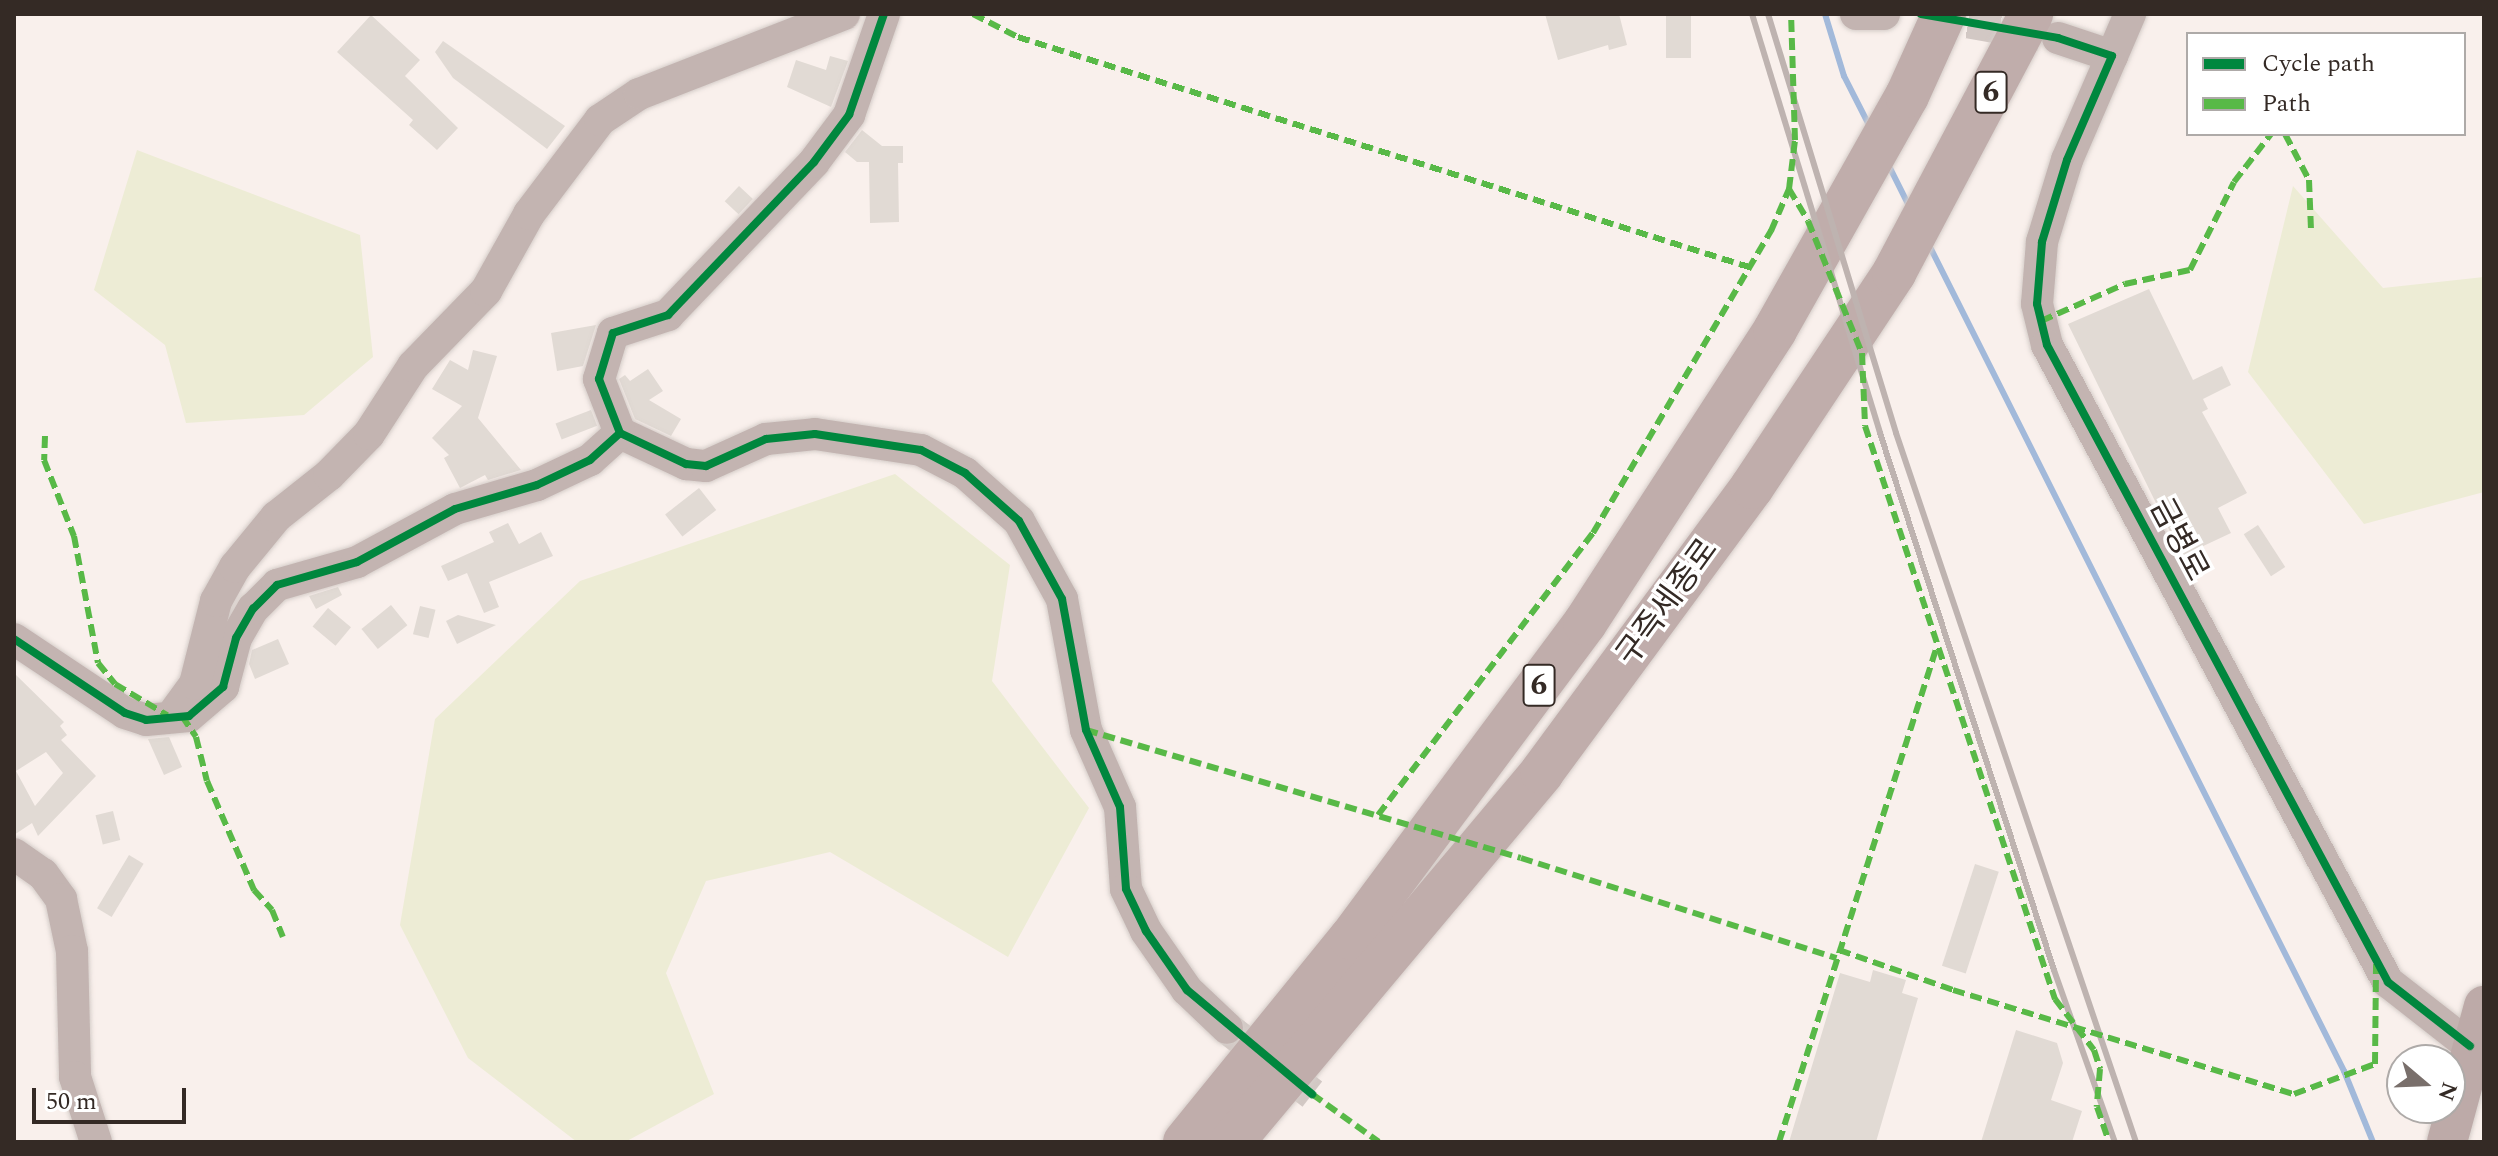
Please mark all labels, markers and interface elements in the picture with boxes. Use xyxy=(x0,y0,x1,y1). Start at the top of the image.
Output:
legend xyxy=(2186,32,2466,136)
text: Cycle path xyxy=(2262,46,2375,82)
road number: 6 xyxy=(1973,66,2009,118)
text: Path xyxy=(2262,86,2311,122)
street label: 금병로 xyxy=(2140,492,2216,588)
street label: 구즉세종로 xyxy=(1609,532,1727,674)
road number: 6 xyxy=(1521,659,1557,711)
north arrow xyxy=(2386,1044,2466,1124)
scale bar xyxy=(36,1072,190,1122)
text: N xyxy=(2429,1077,2466,1105)
text: 50 m xyxy=(46,1084,97,1120)

